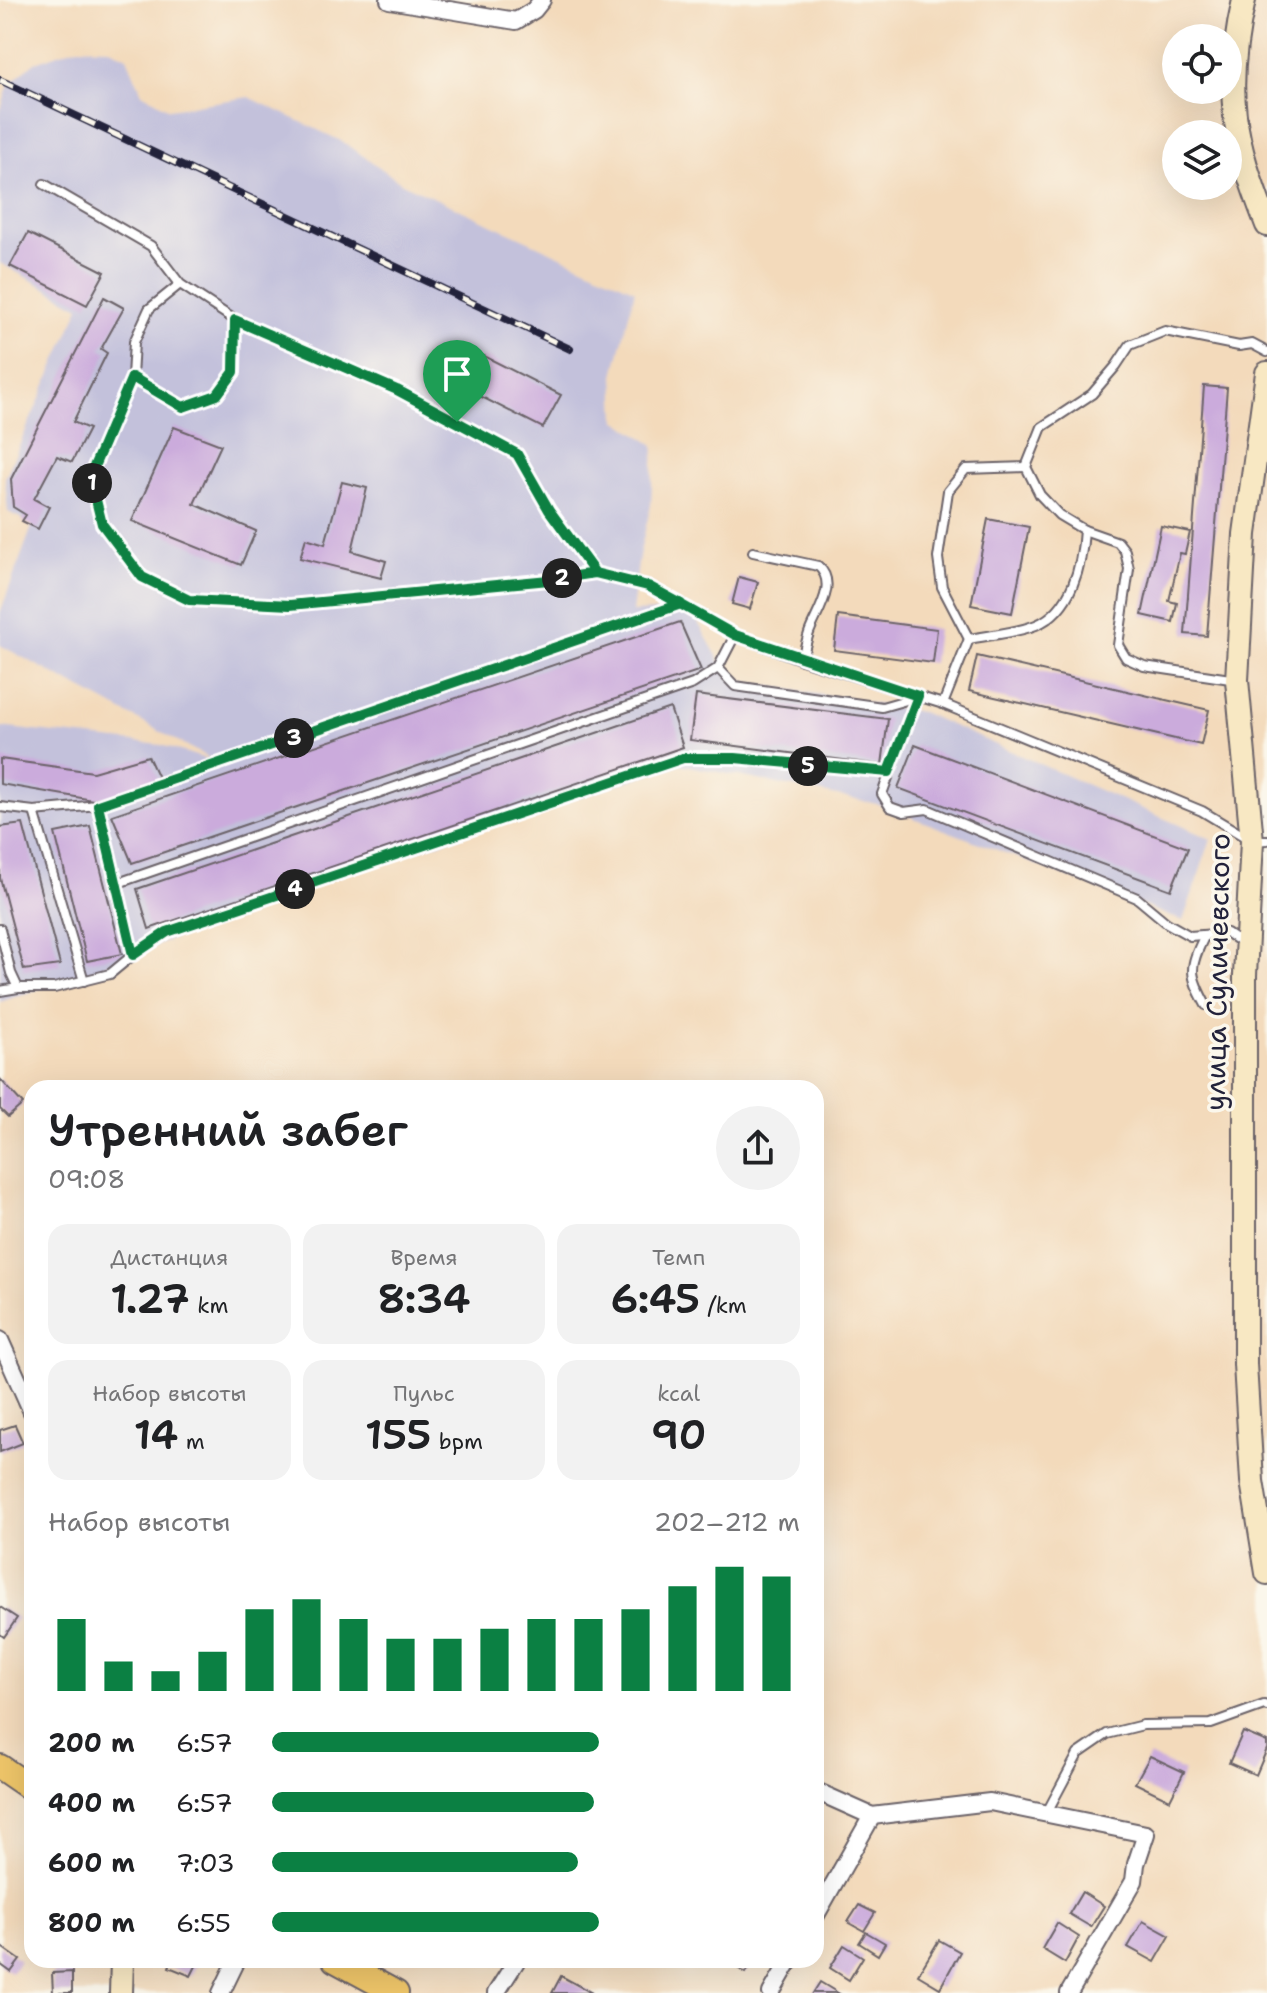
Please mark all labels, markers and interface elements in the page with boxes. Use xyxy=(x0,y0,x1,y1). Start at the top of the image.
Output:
map controls xyxy=(1162,24,1242,200)
button: locate xyxy=(1162,24,1242,104)
button: layers xyxy=(1162,120,1242,200)
pin xyxy=(423,340,491,422)
icon: arrive xyxy=(435,352,479,396)
pin: 1 xyxy=(72,463,112,503)
text: 1 xyxy=(87,468,97,497)
pin: 2 xyxy=(542,558,582,598)
text: 2 xyxy=(554,563,570,592)
pin: 3 xyxy=(274,718,314,758)
text: 3 xyxy=(286,723,302,752)
pin: 5 xyxy=(788,746,828,786)
text: 5 xyxy=(801,751,815,780)
street label: улица Суличевского xyxy=(1196,833,1238,1111)
pin: 4 xyxy=(275,869,315,909)
text: 4 xyxy=(287,874,303,903)
text: Утренний забег xyxy=(48,1101,408,1160)
button: share xyxy=(716,1106,800,1190)
text: 09:08 xyxy=(48,1161,125,1196)
text: Дистанция xyxy=(110,1243,228,1272)
text: Время xyxy=(390,1243,458,1272)
text: Темп xyxy=(652,1243,705,1272)
text: 1.27 xyxy=(110,1272,190,1326)
text: 8:34 xyxy=(377,1272,470,1326)
text: 6:45 xyxy=(610,1272,700,1326)
text: km xyxy=(190,1291,228,1320)
text: /km xyxy=(700,1291,747,1320)
text: Набор высоты xyxy=(92,1379,247,1408)
text: Пульс xyxy=(393,1379,455,1408)
text: kcal xyxy=(657,1379,700,1408)
text: 14 xyxy=(134,1408,178,1462)
text: 155 xyxy=(365,1408,431,1462)
text: 90 xyxy=(651,1408,706,1462)
text: m xyxy=(178,1427,205,1456)
text: bpm xyxy=(431,1427,483,1456)
text: Набор высоты xyxy=(48,1504,230,1539)
text: 202–212 m xyxy=(654,1504,800,1539)
text: 200 m xyxy=(48,1725,135,1760)
text: 6:57 xyxy=(176,1725,233,1760)
text: 400 m xyxy=(48,1785,135,1820)
text: 6:57 xyxy=(176,1785,233,1820)
text: 600 m xyxy=(48,1845,135,1880)
text: 7:03 xyxy=(176,1845,235,1880)
text: 800 m xyxy=(48,1905,135,1940)
text: 6:55 xyxy=(176,1905,231,1940)

